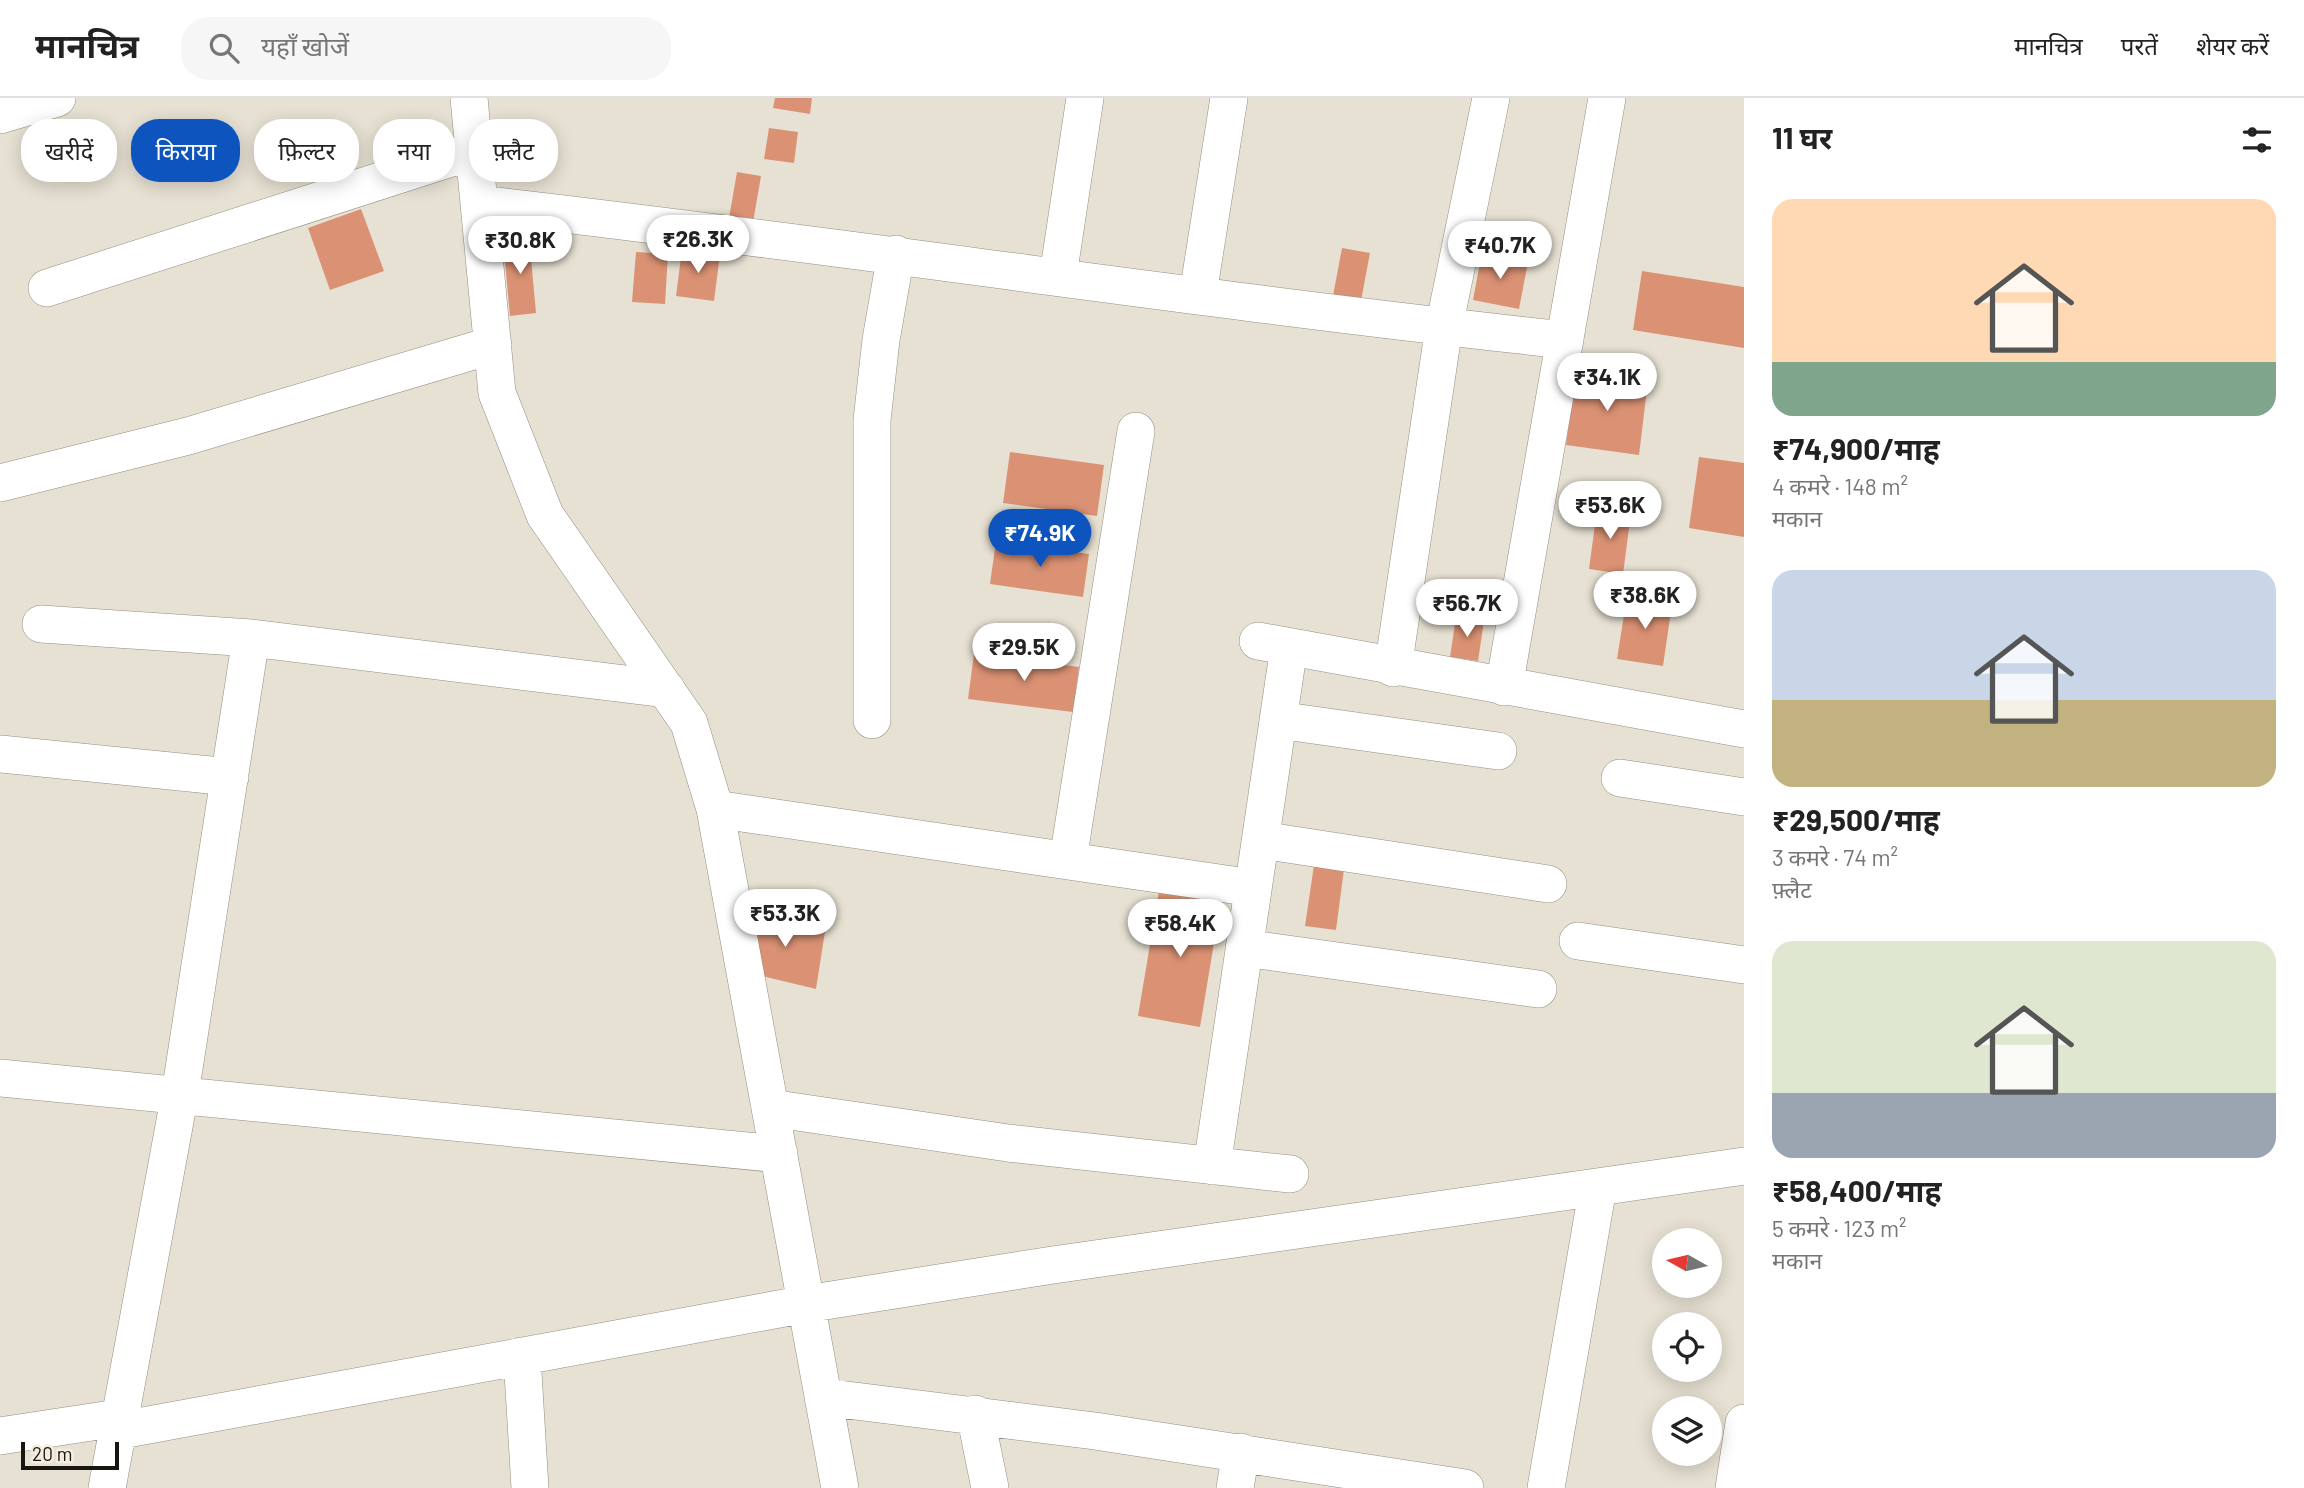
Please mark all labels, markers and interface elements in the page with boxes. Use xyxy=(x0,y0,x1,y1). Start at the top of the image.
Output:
search box xyxy=(181,17,671,80)
text: मानचित्र xyxy=(35,25,139,65)
icon: search xyxy=(205,29,243,67)
text: यहाँ खोजें xyxy=(261,30,349,61)
text: मानचित्र xyxy=(2014,31,2083,60)
text: परतें xyxy=(2121,31,2158,60)
text: शेयर करें xyxy=(2196,31,2269,60)
chip: खरीदें xyxy=(21,119,117,182)
chip: किराया xyxy=(131,119,240,182)
chip: फ़िल्टर xyxy=(254,119,359,182)
chip: नया xyxy=(373,119,455,182)
chip: फ़्लैट xyxy=(469,119,558,182)
text: 11 घर xyxy=(1772,119,1832,155)
icon: filters xyxy=(2238,121,2276,159)
pin: ₹30.8K xyxy=(463,216,577,276)
pin: ₹26.3K xyxy=(641,216,755,275)
pin: ₹40.7K xyxy=(1443,222,1557,281)
text: ₹26.3K xyxy=(662,224,734,252)
text: ₹30.8K xyxy=(484,225,556,253)
text: ₹40.7K xyxy=(1464,230,1536,258)
icon: home xyxy=(1961,245,2087,371)
pin: ₹34.1K xyxy=(1550,354,1664,413)
text: ₹34.1K xyxy=(1573,362,1641,390)
text: ₹74,900/माह xyxy=(1772,430,1940,466)
text: 4 कमरे · 148 m² xyxy=(1772,472,1908,500)
pin: ₹53.6K xyxy=(1553,482,1667,541)
text: ₹53.6K xyxy=(1575,490,1645,518)
text: मकान xyxy=(1772,504,1822,532)
pin: ₹74.9K xyxy=(983,510,1097,569)
text: ₹74.9K xyxy=(1004,518,1076,546)
pin: ₹38.6K xyxy=(1588,572,1702,631)
pin: ₹56.7K xyxy=(1410,580,1524,639)
text: ₹38.6K xyxy=(1610,580,1680,608)
text: ₹56.7K xyxy=(1432,588,1502,616)
icon: home xyxy=(1961,616,2087,742)
pin: ₹29.5K xyxy=(967,624,1081,683)
text: ₹29.5K xyxy=(988,632,1060,660)
text: ₹29,500/माह xyxy=(1772,801,1940,837)
text: 3 कमरे · 74 m² xyxy=(1772,843,1898,871)
text: फ़्लैट xyxy=(1772,875,1812,903)
pin: ₹53.3K xyxy=(728,890,842,949)
text: ₹53.3K xyxy=(749,898,821,926)
pin: ₹58.4K xyxy=(1123,900,1237,959)
text: ₹58.4K xyxy=(1144,908,1216,936)
icon: home xyxy=(1961,987,2087,1113)
text: ₹58,400/माह xyxy=(1772,1172,1941,1208)
text: 5 कमरे · 123 m² xyxy=(1772,1214,1906,1242)
north arrow xyxy=(1652,1228,1722,1298)
map controls xyxy=(1652,1228,1722,1466)
text: मकान xyxy=(1772,1246,1822,1274)
button: locate xyxy=(1652,1312,1722,1382)
button: layers xyxy=(1652,1396,1722,1466)
scale bar xyxy=(21,1439,119,1471)
text: 20 m xyxy=(32,1442,72,1465)

